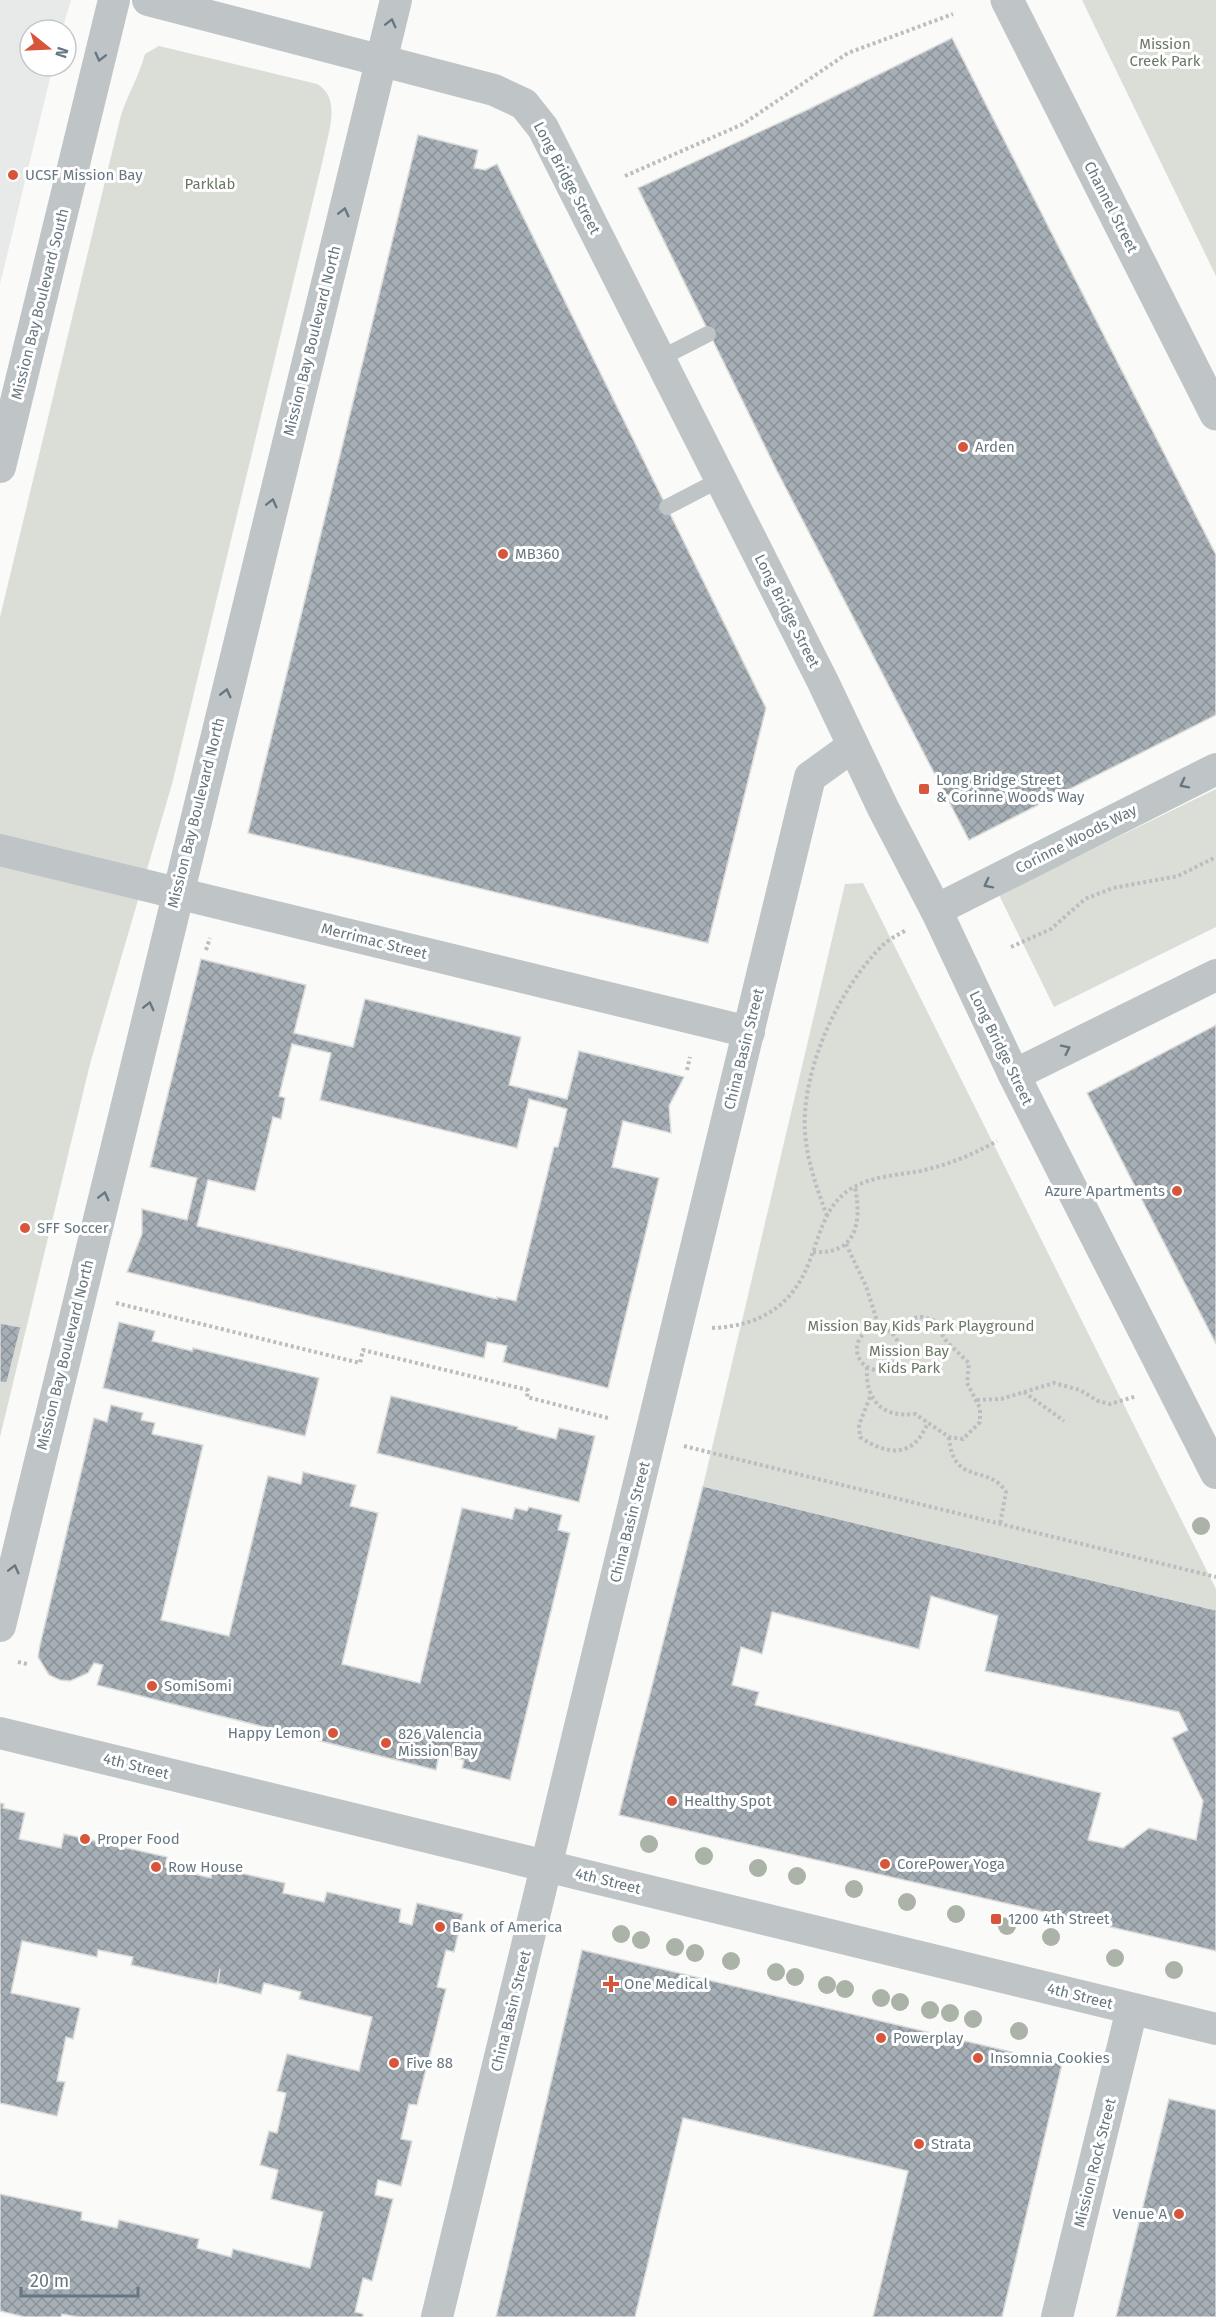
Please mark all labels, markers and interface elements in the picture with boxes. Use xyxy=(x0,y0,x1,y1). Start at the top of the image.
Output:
north arrow xyxy=(18,18,78,78)
one-way arrow xyxy=(384,18,396,29)
park label: Mission Creek Park xyxy=(1129,35,1201,70)
text: N xyxy=(51,45,72,60)
one-way arrow xyxy=(95,52,108,62)
street label: Long Bridge Street xyxy=(530,119,605,238)
street label: Channel Street xyxy=(1080,158,1142,256)
place label: UCSF Mission Bay xyxy=(25,166,143,184)
marker: UCSF Mission Bay xyxy=(6,168,20,182)
park label: Parklab xyxy=(185,175,235,193)
street label: Mission Bay Boulevard South xyxy=(8,207,72,401)
one-way arrow xyxy=(336,207,349,217)
street label: Mission Bay Boulevard North xyxy=(280,244,344,438)
place label: Arden xyxy=(975,438,1015,456)
marker: Arden xyxy=(956,440,970,454)
one-way arrow xyxy=(265,499,278,509)
place label: MB360 xyxy=(515,545,560,563)
marker: MB360 xyxy=(496,547,510,561)
street label: Long Bridge Street xyxy=(751,551,824,671)
one-way arrow xyxy=(218,688,231,698)
street label: Mission Bay Boulevard North xyxy=(164,716,228,910)
place label: Long Bridge Street & Corinne Woods Way xyxy=(936,771,1085,806)
one-way arrow xyxy=(1180,777,1191,789)
marker: Long Bridge Street & Corinne Woods Way xyxy=(917,782,931,796)
street label: Corinne Woods Way xyxy=(1012,800,1140,877)
one-way arrow xyxy=(984,876,995,888)
street label: Merrimac Street xyxy=(319,919,429,963)
street label: China Basin Street xyxy=(720,986,768,1111)
street label: Long Bridge Street xyxy=(966,988,1037,1109)
one-way arrow xyxy=(142,1001,155,1011)
one-way arrow xyxy=(1060,1045,1071,1057)
place label: Azure Apartments xyxy=(1045,1182,1165,1200)
marker: Azure Apartments xyxy=(1170,1184,1184,1198)
one-way arrow xyxy=(96,1191,109,1201)
place label: SFF Soccer xyxy=(37,1219,109,1237)
marker: SFF Soccer xyxy=(18,1221,32,1235)
street label: Mission Bay Boulevard North xyxy=(33,1258,97,1452)
park label: Mission Bay Kids Park Playground xyxy=(808,1317,1035,1335)
park label: Mission Bay Kids Park xyxy=(869,1342,950,1377)
street label: China Basin Street xyxy=(606,1459,654,1584)
one-way arrow xyxy=(6,1564,19,1574)
place label: SomiSomi xyxy=(164,1677,232,1695)
marker: SomiSomi xyxy=(145,1679,159,1693)
place label: Happy Lemon xyxy=(228,1724,321,1742)
place label: 826 Valencia Mission Bay xyxy=(398,1725,482,1760)
marker: Happy Lemon xyxy=(326,1726,340,1740)
marker: 826 Valencia Mission Bay xyxy=(379,1736,393,1750)
street label: 4th Street xyxy=(101,1749,171,1783)
place label: Healthy Spot xyxy=(684,1792,772,1810)
marker: Healthy Spot xyxy=(665,1794,679,1808)
place label: Proper Food xyxy=(97,1830,180,1848)
marker: Proper Food xyxy=(78,1832,92,1846)
place label: CorePower Yoga xyxy=(897,1855,1005,1873)
marker: CorePower Yoga xyxy=(878,1857,892,1871)
place label: Row House xyxy=(168,1858,243,1876)
marker: Row House xyxy=(149,1860,163,1874)
street label: 4th Street xyxy=(573,1864,643,1898)
place label: 1200 4th Street xyxy=(1008,1910,1110,1928)
marker: 1200 4th Street xyxy=(989,1912,1003,1926)
place label: Bank of America xyxy=(452,1918,562,1936)
marker: Bank of America xyxy=(433,1920,447,1934)
street label: China Basin Street xyxy=(487,1948,535,2073)
marker: One Medical xyxy=(602,1975,620,1993)
place label: One Medical xyxy=(624,1975,708,1993)
street label: 4th Street xyxy=(1045,1979,1115,2013)
place label: Powerplay xyxy=(893,2029,964,2047)
marker: Powerplay xyxy=(874,2031,888,2045)
place label: Insomnia Cookies xyxy=(990,2049,1110,2067)
marker: Insomnia Cookies xyxy=(971,2051,985,2065)
place label: Five 88 xyxy=(406,2054,453,2072)
marker: Five 88 xyxy=(387,2056,401,2070)
street label: Mission Rock Street xyxy=(1070,2096,1120,2230)
place label: Strata xyxy=(931,2135,972,2153)
marker: Strata xyxy=(912,2137,926,2151)
place label: Venue A xyxy=(1113,2205,1167,2223)
marker: Venue A xyxy=(1172,2207,1186,2221)
scale bar xyxy=(21,2260,138,2298)
text: 20 m xyxy=(30,2270,69,2292)

